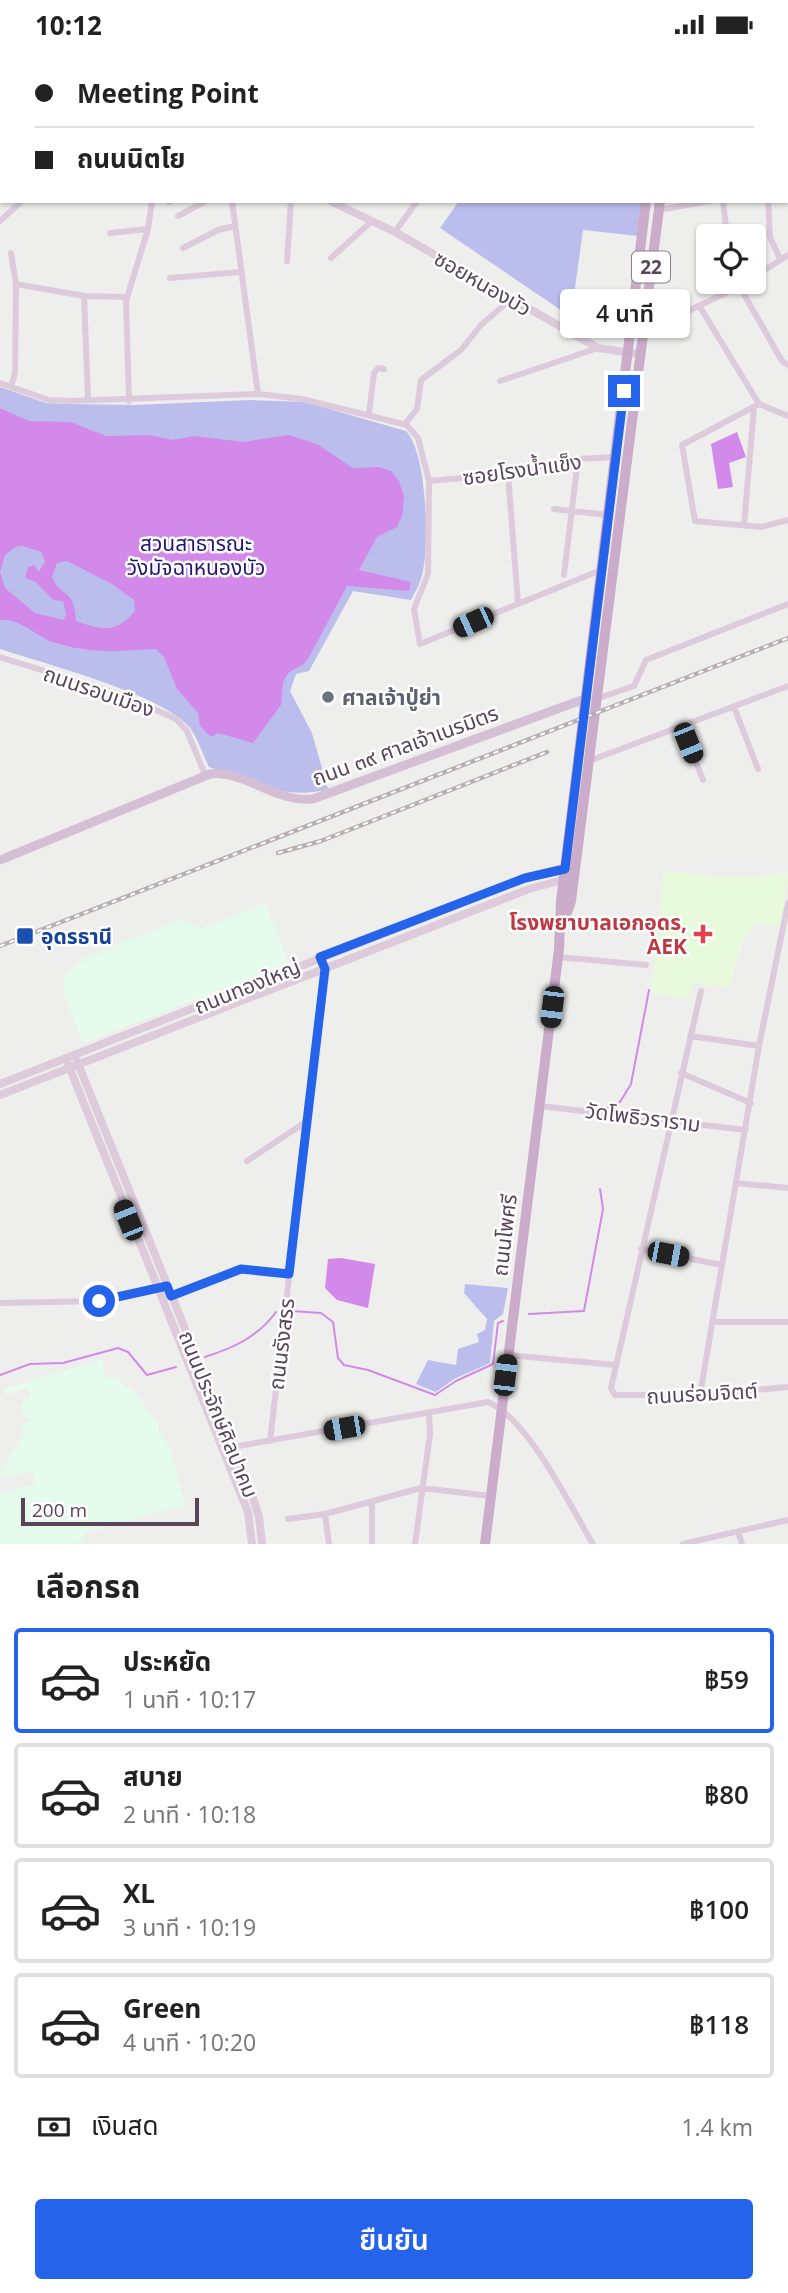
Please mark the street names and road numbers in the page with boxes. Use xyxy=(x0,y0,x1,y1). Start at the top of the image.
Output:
street label: ซอยหนองบัว xyxy=(429,244,537,322)
road number: 22 xyxy=(632,251,670,282)
street label: ซอยโรงน้ำแข็ง xyxy=(461,447,583,491)
street label: ถนนรอบเมือง xyxy=(40,659,158,723)
street label: ถนน ๓๙ ศาลเจ้าเนรมิตร xyxy=(308,698,502,792)
street label: ถนนทองใหญ่ xyxy=(190,952,304,1020)
street label: วัดโพธิวราราม xyxy=(584,1096,702,1138)
street label: ถนนโพศรี xyxy=(485,1192,523,1278)
street label: ถนนรังสรร xyxy=(261,1296,301,1392)
street label: ถนนประจักษ์ศิลปาคม xyxy=(173,1326,265,1502)
street label: ถนนร่อมจิตต์ xyxy=(646,1376,758,1410)

